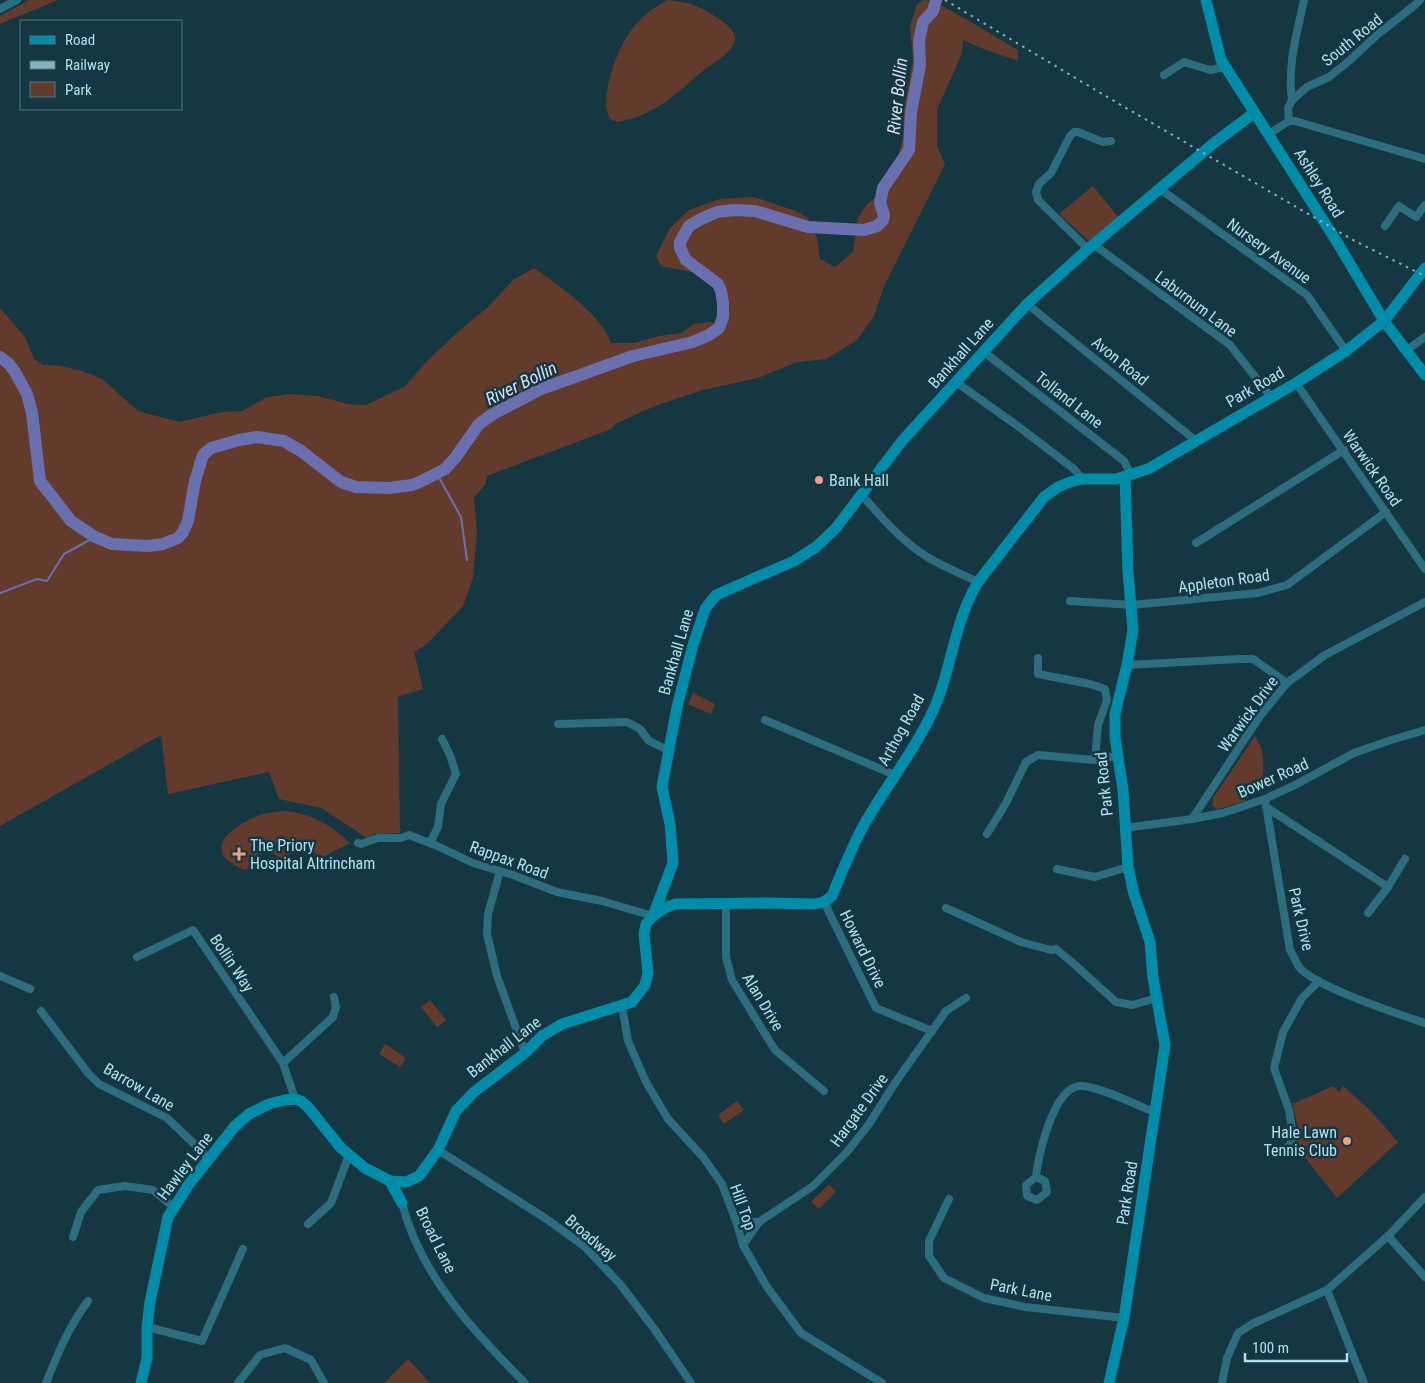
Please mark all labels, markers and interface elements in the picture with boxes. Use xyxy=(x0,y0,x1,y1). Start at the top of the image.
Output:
street label: South Road xyxy=(1318,10,1386,70)
legend xyxy=(20,20,182,110)
text: Road xyxy=(65,31,95,49)
text: Railway xyxy=(65,56,110,74)
water label: River Bollin xyxy=(883,57,911,135)
text: Park xyxy=(65,81,92,99)
street label: Ashley Road xyxy=(1290,145,1348,221)
street label: Nursery Avenue xyxy=(1223,214,1315,288)
street label: Laburnum Lane xyxy=(1151,267,1241,341)
street label: Bankhall Lane xyxy=(924,314,998,392)
street label: Avon Road xyxy=(1088,332,1152,390)
water label: River Bollin xyxy=(482,357,560,409)
street label: Park Road xyxy=(1222,363,1288,411)
street label: Tolland Lane xyxy=(1031,368,1107,432)
street label: Warwick Road xyxy=(1339,426,1405,510)
place label: Bank Hall xyxy=(829,471,889,490)
marker: Bank Hall xyxy=(813,474,825,486)
street label: Appleton Road xyxy=(1177,565,1271,597)
street label: Bankhall Lane xyxy=(655,607,697,697)
street label: Warwick Drive xyxy=(1214,672,1282,756)
street label: Arthog Road xyxy=(874,691,928,769)
street label: Park Road xyxy=(1091,751,1117,817)
street label: Bower Road xyxy=(1235,754,1311,802)
place label: The Priory Hospital Altrincham xyxy=(250,836,375,873)
street label: Rappax Road xyxy=(467,837,551,883)
marker: The Priory Hospital Altrincham xyxy=(232,847,246,861)
street label: Park Drive xyxy=(1285,886,1317,952)
street label: Howard Drive xyxy=(836,907,890,991)
street label: Bollin Way xyxy=(206,931,258,996)
street label: Alan Drive xyxy=(738,970,788,1034)
street label: Bankhall Lane xyxy=(463,1012,545,1082)
street label: Barrow Lane xyxy=(100,1059,178,1115)
street label: Hargate Drive xyxy=(826,1070,892,1150)
place label: Hale Lawn Tennis Club xyxy=(1263,1123,1337,1160)
street label: Hawley Lane xyxy=(153,1128,217,1204)
marker: Hale Lawn Tennis Club xyxy=(1341,1135,1353,1147)
street label: Park Road xyxy=(1113,1160,1141,1226)
street label: Hill Top xyxy=(726,1181,760,1233)
street label: Broad Lane xyxy=(412,1204,460,1276)
street label: Broadway xyxy=(561,1211,621,1266)
street label: Park Lane xyxy=(988,1275,1054,1305)
scale bar xyxy=(1245,1330,1348,1362)
text: 100 m xyxy=(1252,1339,1289,1357)

